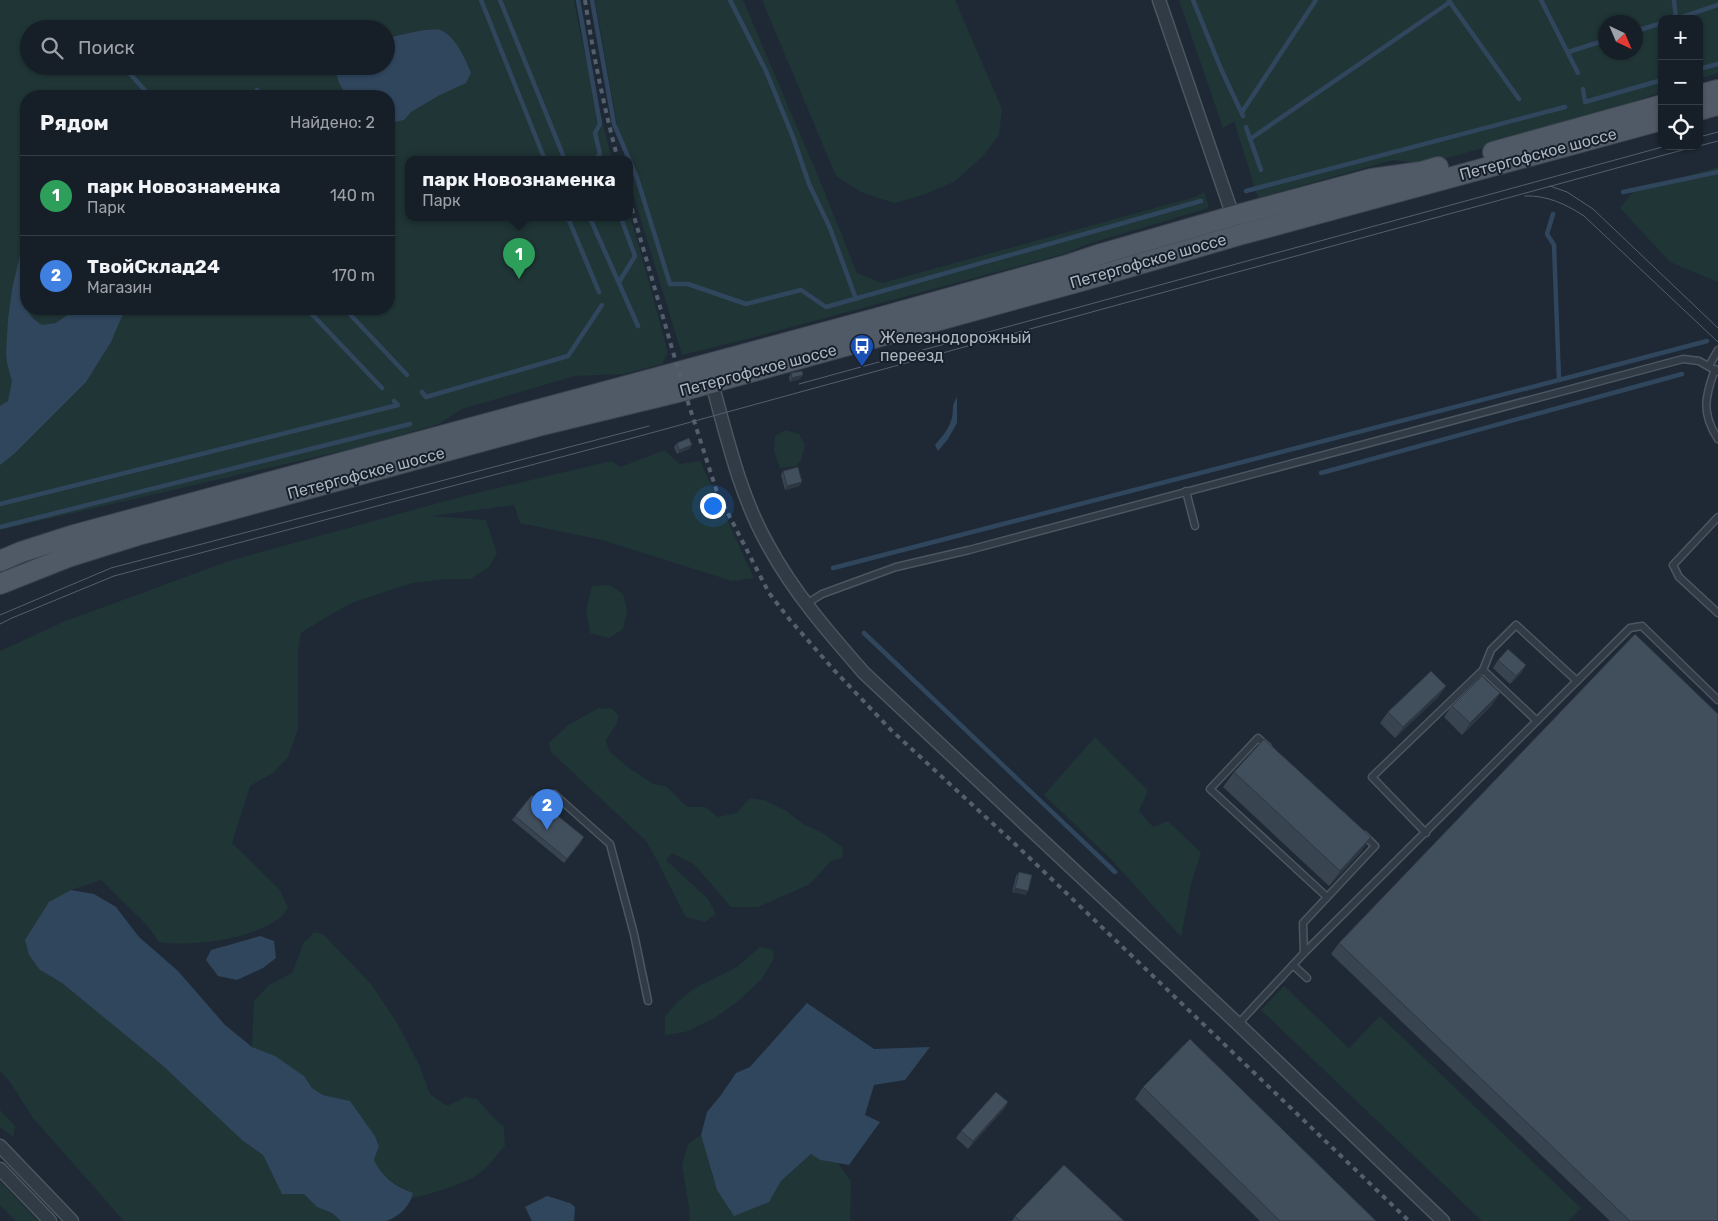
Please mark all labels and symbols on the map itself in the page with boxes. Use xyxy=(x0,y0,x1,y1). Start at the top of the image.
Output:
north arrow xyxy=(1598,15,1643,60)
street label: Петергофское шоссе xyxy=(1457,124,1619,184)
street label: Петергофское шоссе xyxy=(1068,230,1228,292)
pin: 1 xyxy=(503,238,535,279)
place label: Железнодорожный переезд xyxy=(880,328,1031,365)
bus stop icon: Железнодорожный переезд xyxy=(849,333,875,367)
street label: Петергофское шоссе xyxy=(677,340,839,400)
street label: Петергофское шоссе xyxy=(285,443,447,503)
your location xyxy=(700,493,726,519)
pin: 2 xyxy=(531,789,563,830)

